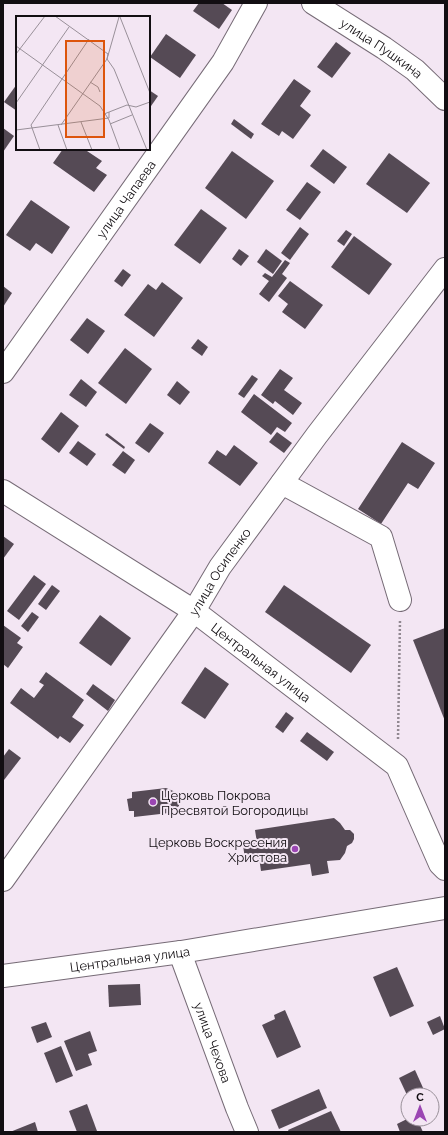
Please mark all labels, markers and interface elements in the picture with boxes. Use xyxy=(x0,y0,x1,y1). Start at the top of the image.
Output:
street label: улица Пушкина xyxy=(338,15,426,81)
inset map xyxy=(16,16,150,150)
street label: улица Чапаева xyxy=(93,157,158,241)
street label: улица Осипенко xyxy=(186,525,254,618)
street label: Центральная улица xyxy=(208,620,314,705)
place label: Церковь Покрова Пресвятой Богородицы xyxy=(161,788,308,818)
marker: Церковь Покрова Пресвятой Богородицы xyxy=(148,797,158,807)
place label: Церковь Воскресения Христова xyxy=(148,835,287,865)
marker: Церковь Воскресения Христова xyxy=(290,844,300,854)
street label: Центральная улица xyxy=(69,943,191,974)
street label: улица Чехова xyxy=(191,1000,235,1085)
north arrow xyxy=(400,1087,440,1127)
text: С xyxy=(416,1091,424,1104)

